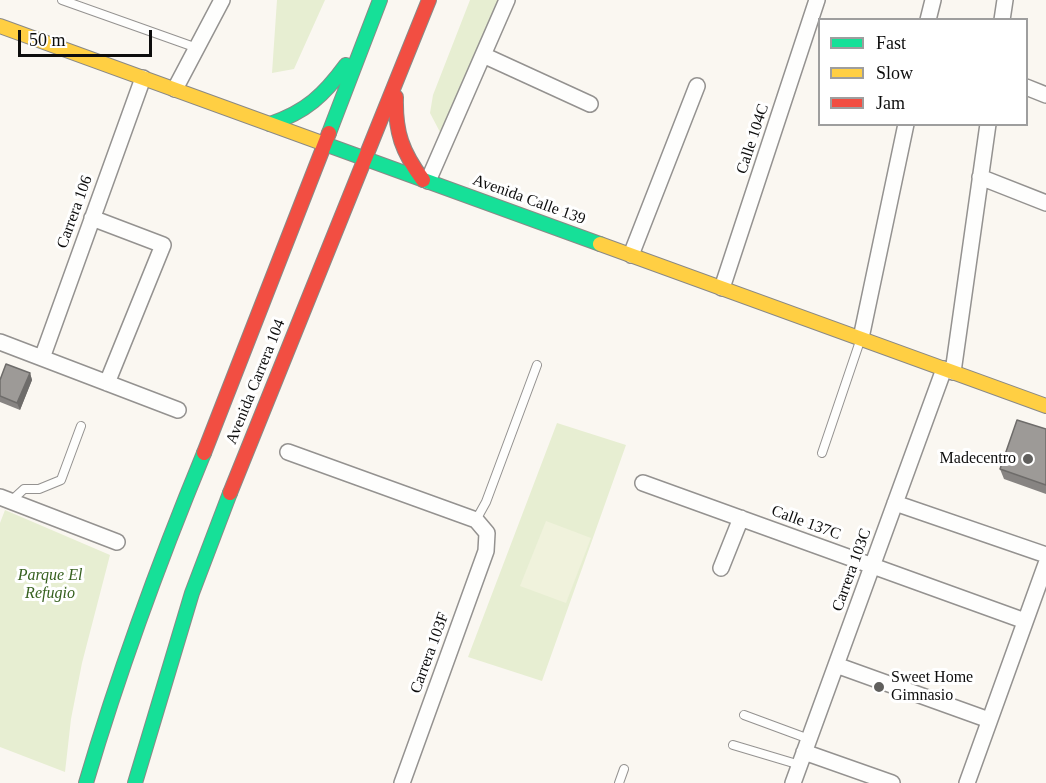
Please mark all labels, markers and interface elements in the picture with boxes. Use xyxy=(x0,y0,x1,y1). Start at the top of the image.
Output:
scale bar xyxy=(21,18,154,56)
legend xyxy=(818,18,1028,126)
text: 50 m xyxy=(29,30,66,50)
text: Fast xyxy=(876,33,906,53)
text: Slow xyxy=(876,63,913,83)
text: Jam xyxy=(876,93,905,113)
street label: Calle 104C xyxy=(733,102,773,176)
street label: Avenida Calle 139 xyxy=(470,171,588,229)
street label: Carrera 106 xyxy=(53,173,97,251)
street label: Avenida Carrera 104 xyxy=(222,317,290,447)
place label: Madecentro xyxy=(940,449,1016,469)
marker: Madecentro xyxy=(1021,452,1035,466)
street label: Calle 137C xyxy=(769,502,843,544)
street label: Carrera 103C xyxy=(828,526,876,614)
park label: Parque El Refugio xyxy=(18,566,82,604)
street label: Carrera 103F xyxy=(406,610,454,696)
place label: Sweet Home Gimnasio xyxy=(891,668,973,706)
marker: Sweet Home Gimnasio xyxy=(872,680,886,694)

